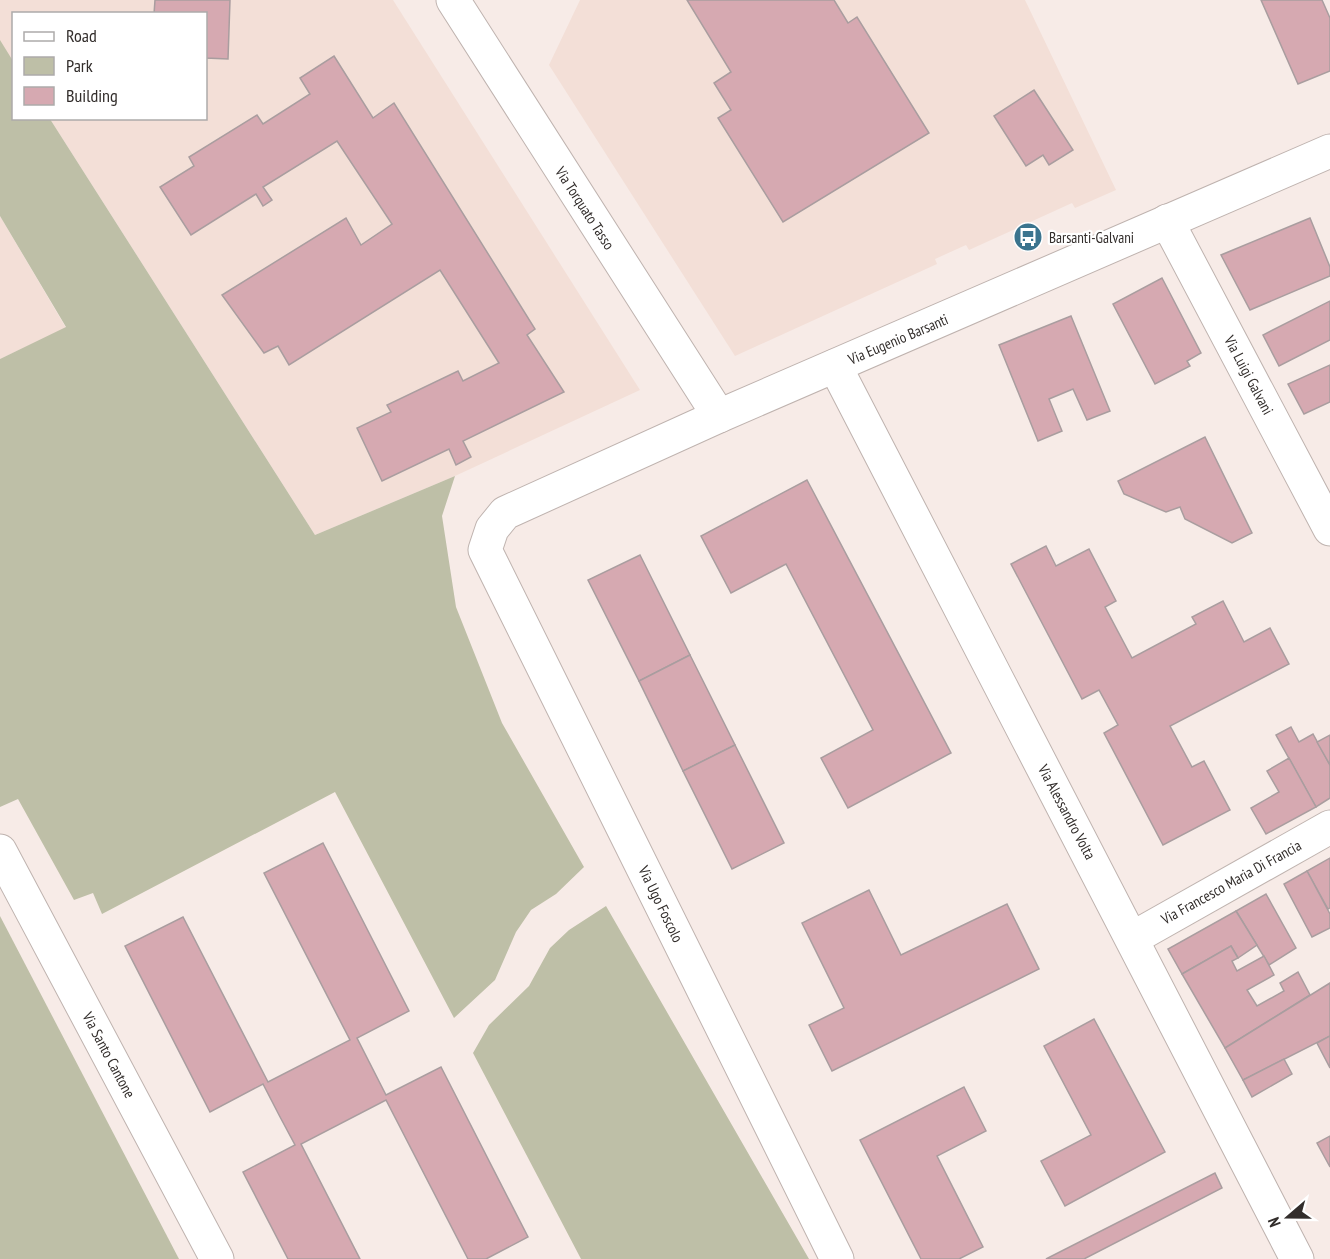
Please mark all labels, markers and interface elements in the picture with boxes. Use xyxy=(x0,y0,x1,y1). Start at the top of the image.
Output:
legend xyxy=(12,12,207,120)
text: Road xyxy=(66,24,97,47)
text: Park xyxy=(66,54,93,77)
text: Building xyxy=(66,84,118,107)
street label: Via Torquato Tasso xyxy=(551,162,619,253)
bus stop icon: Barsanti-Galvani xyxy=(1012,221,1044,253)
place label: Barsanti-Galvani xyxy=(1049,228,1134,247)
street label: Via Eugenio Barsanti xyxy=(844,309,951,369)
street label: Via Luigi Galvani xyxy=(1220,331,1278,418)
street label: Via Alessandro Volta xyxy=(1034,760,1100,863)
street label: Via Francesco Maria Di Francia xyxy=(1157,836,1304,929)
street label: Via Ugo Foscolo xyxy=(634,862,688,945)
street label: Via Santo Cantone xyxy=(78,1008,140,1101)
north arrow xyxy=(1258,1187,1318,1247)
text: N xyxy=(1263,1215,1285,1230)

